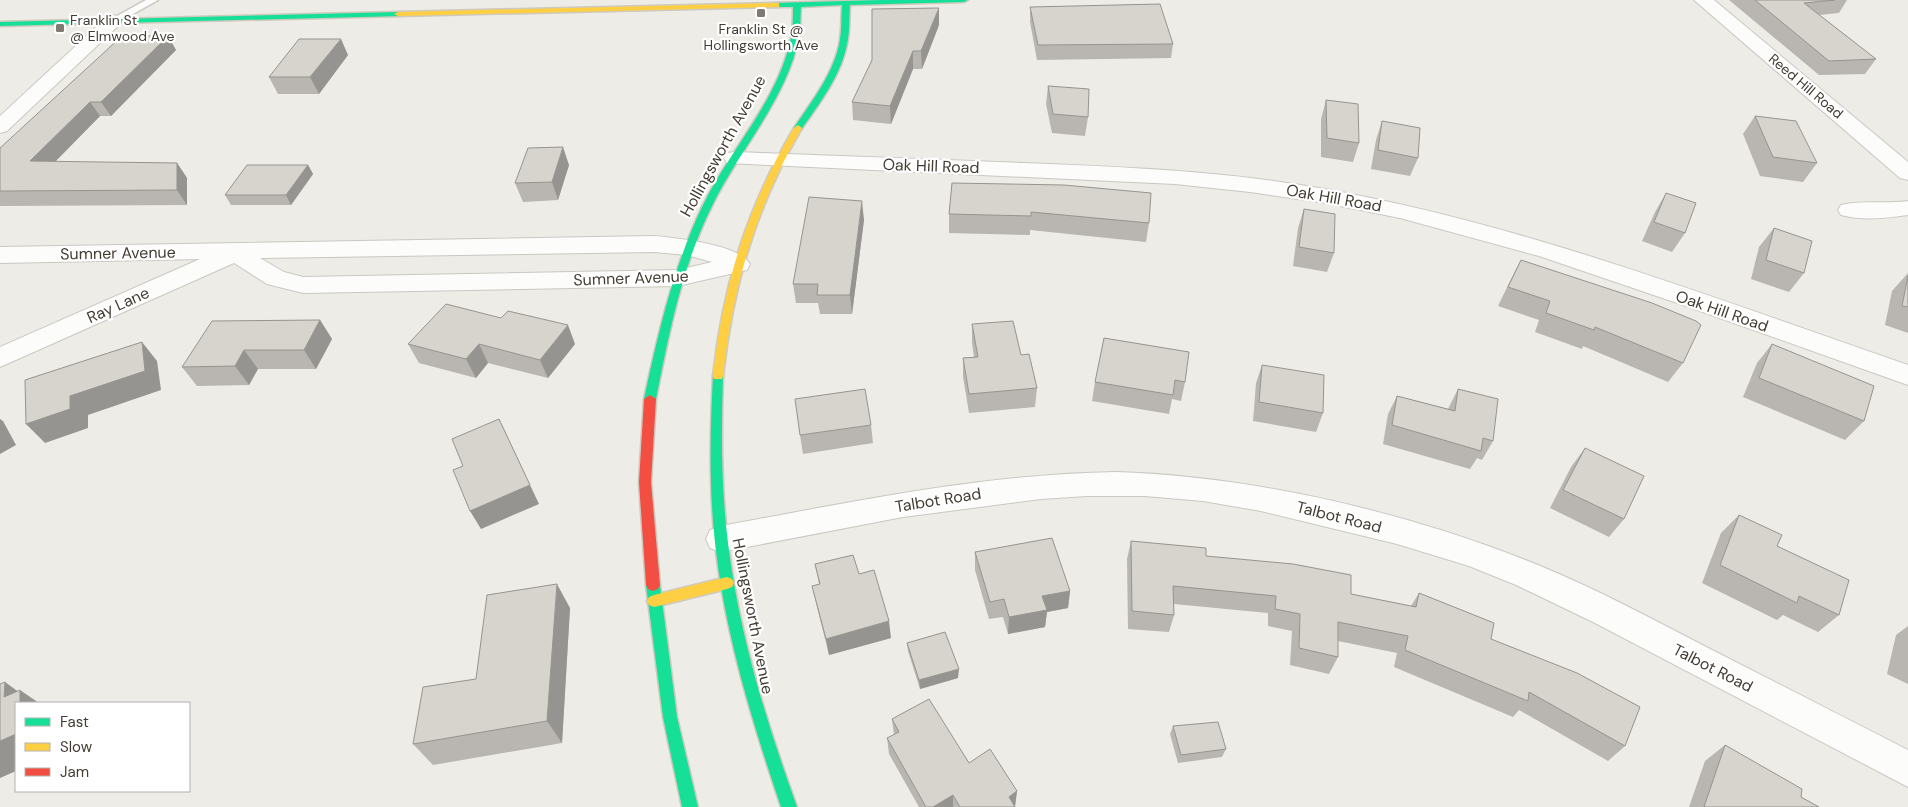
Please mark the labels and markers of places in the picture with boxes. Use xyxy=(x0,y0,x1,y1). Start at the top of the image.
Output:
marker: Franklin St @ Hollingsworth Ave xyxy=(755,7,767,19)
place label: Franklin St @ Elmwood Ave xyxy=(70,11,174,45)
place label: Franklin St @ Hollingsworth Ave xyxy=(704,20,818,54)
marker: Franklin St @ Elmwood Ave xyxy=(54,22,66,34)

